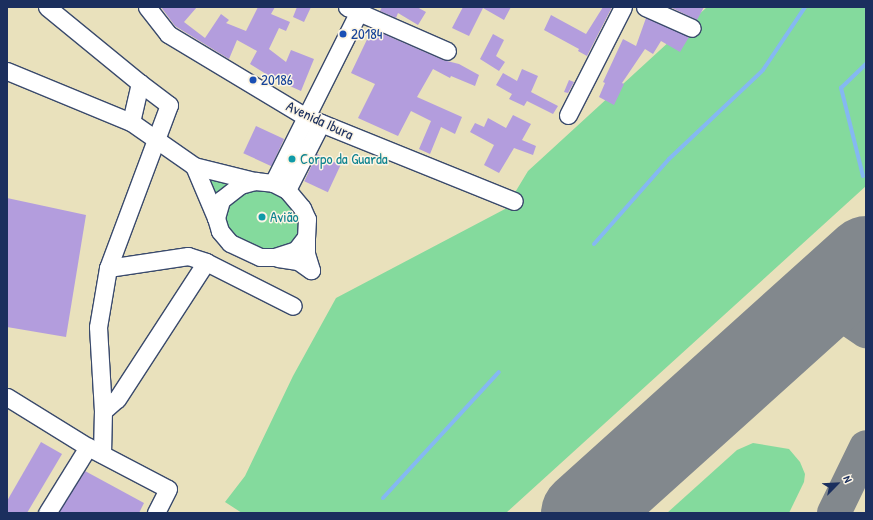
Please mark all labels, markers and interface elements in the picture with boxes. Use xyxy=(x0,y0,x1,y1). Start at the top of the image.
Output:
place label: 20184 xyxy=(351,25,382,43)
marker: 20184 xyxy=(338,29,348,39)
place label: 20186 xyxy=(261,71,293,89)
marker: 20186 xyxy=(248,75,258,85)
street label: Avenida Ibura xyxy=(284,97,356,143)
place label: Corpo da Guarda xyxy=(300,150,388,168)
marker: Corpo da Guarda xyxy=(287,154,297,164)
place label: Avião xyxy=(270,208,299,226)
marker: Avião xyxy=(257,212,267,222)
north arrow xyxy=(817,464,857,504)
text: N xyxy=(840,474,856,485)

